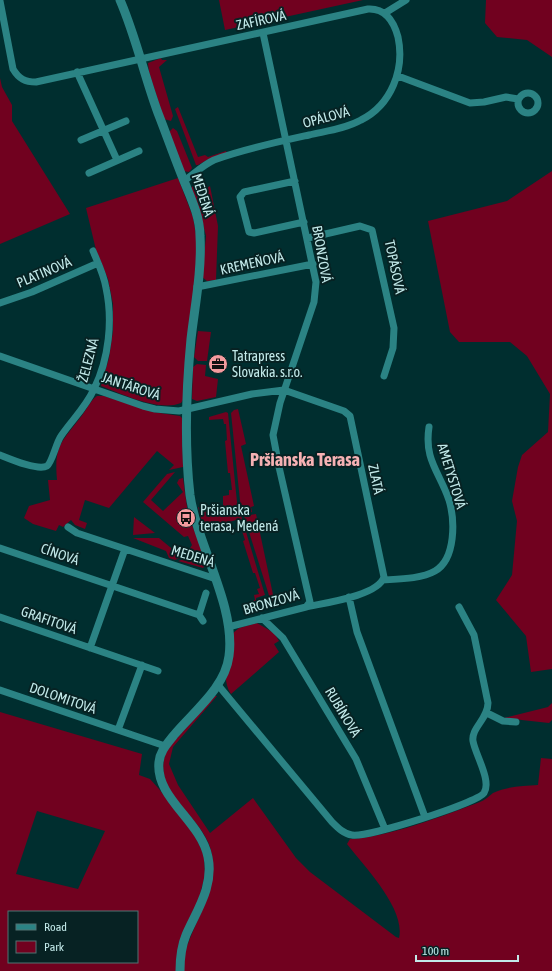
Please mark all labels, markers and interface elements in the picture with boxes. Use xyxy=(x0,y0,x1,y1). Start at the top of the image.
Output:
street label: ZAFÍROVÁ xyxy=(235,7,288,33)
street label: OPÁLOVÁ xyxy=(301,103,351,131)
street label: MEDENÁ xyxy=(189,171,217,219)
street label: BRONZOVÁ xyxy=(309,224,335,284)
street label: TOPÁSOVÁ xyxy=(382,239,409,295)
street label: KREMEŇOVÁ xyxy=(219,248,286,278)
street label: PLATINOVÁ xyxy=(14,253,74,291)
street label: ŽELEZNÁ xyxy=(74,336,102,384)
place label: Tatrapress Slovakia. s.r.o. xyxy=(232,348,302,380)
office icon: Tatrapress Slovakia. s.r.o. xyxy=(207,353,229,375)
street label: JANTÁROVÁ xyxy=(100,369,162,403)
street label: AMETYSTOVÁ xyxy=(434,441,470,511)
district label: Pršianska Terasa xyxy=(250,449,360,470)
street label: ZLATÁ xyxy=(365,462,387,496)
place label: Pršianska terasa, Medená xyxy=(200,502,278,534)
bus stop icon: Pršianska terasa, Medená xyxy=(175,507,197,529)
street label: CÍNOVÁ xyxy=(39,540,81,568)
street label: MEDENÁ xyxy=(169,542,217,570)
street label: BRONZOVÁ xyxy=(241,586,301,618)
street label: GRAFITOVÁ xyxy=(19,603,79,637)
street label: DOLOMITOVÁ xyxy=(27,679,99,717)
street label: RUBÍNOVÁ xyxy=(322,684,364,740)
legend xyxy=(8,911,138,963)
text: Road xyxy=(44,920,67,934)
scale bar xyxy=(416,937,518,963)
text: Park xyxy=(44,940,65,954)
text: 100 m xyxy=(422,944,449,958)

